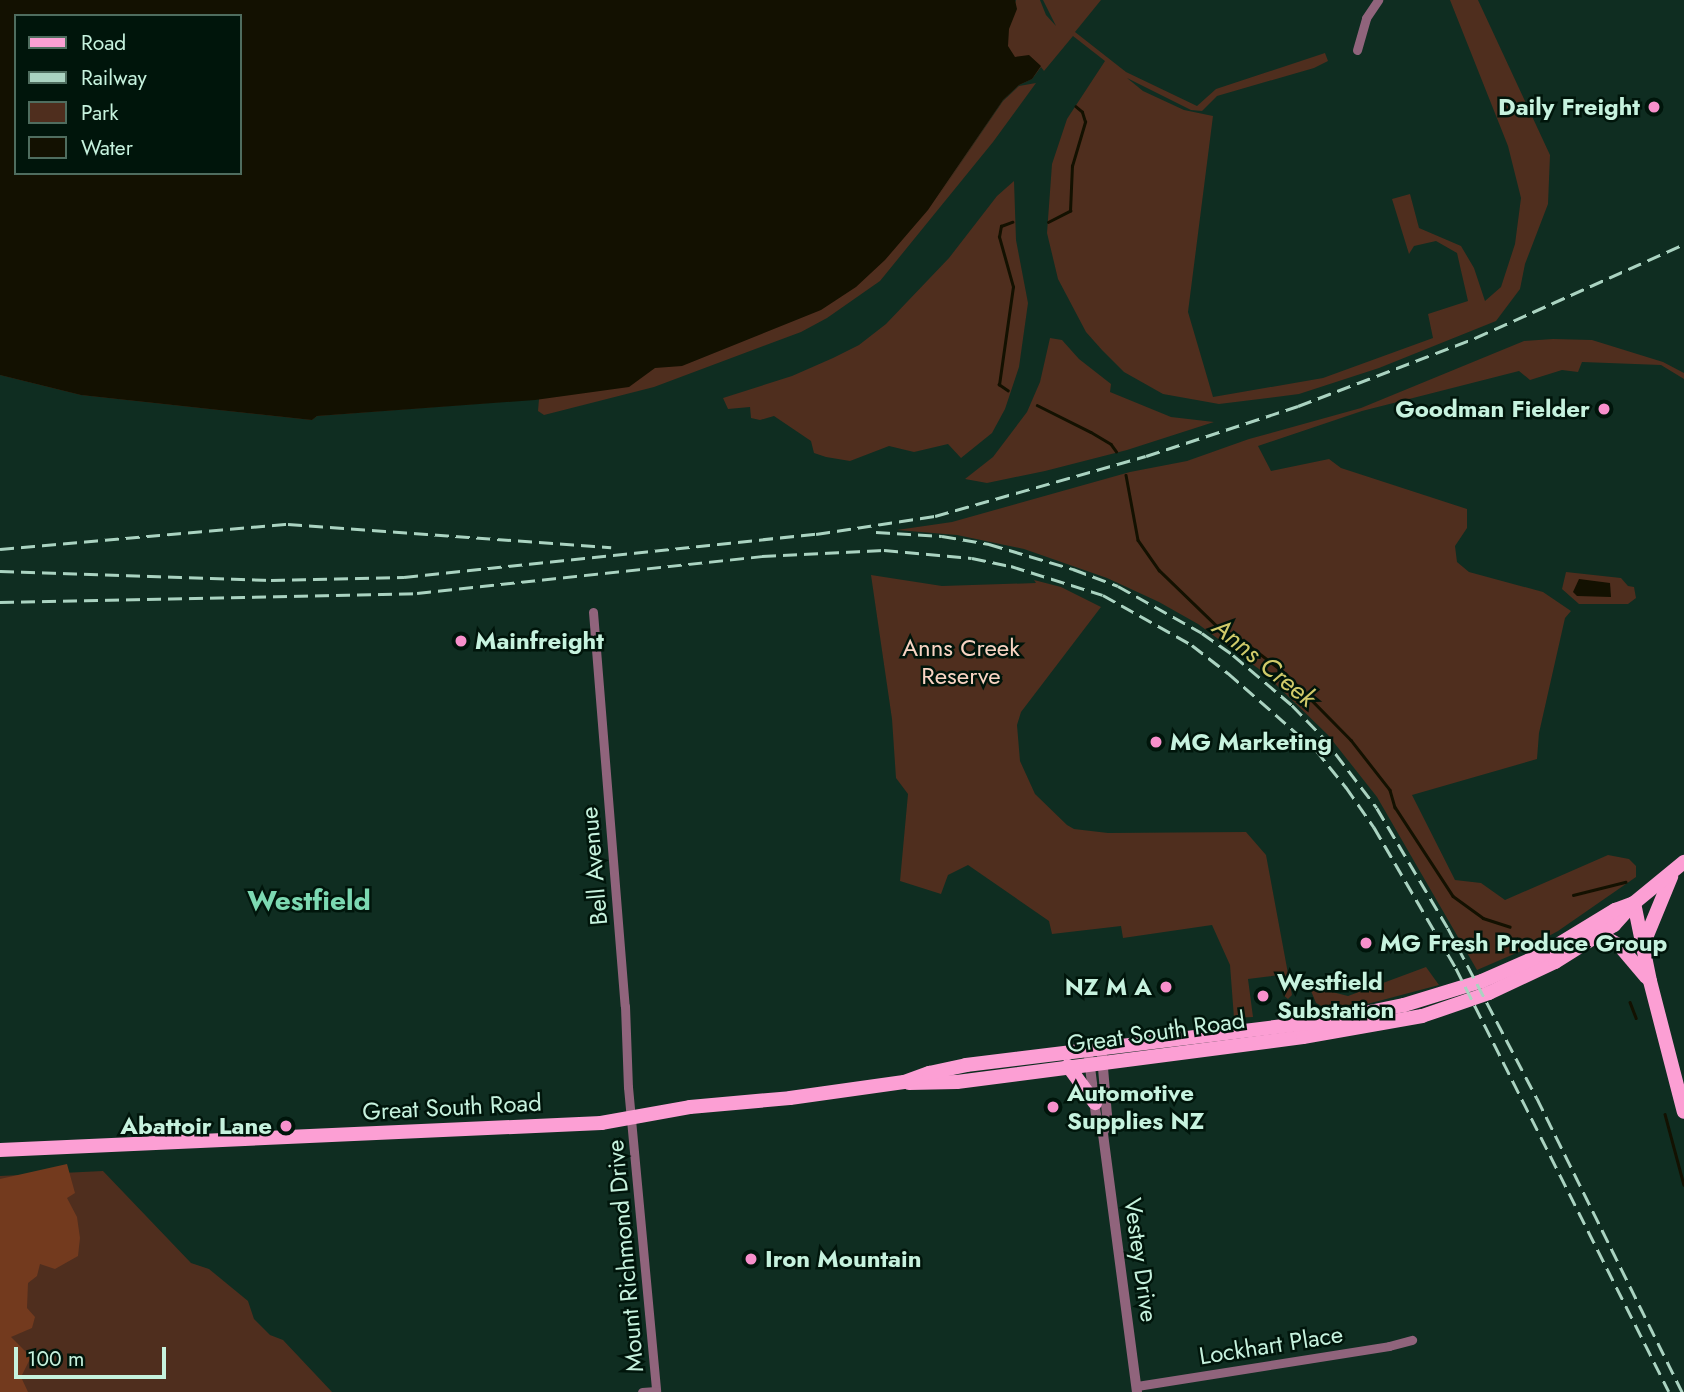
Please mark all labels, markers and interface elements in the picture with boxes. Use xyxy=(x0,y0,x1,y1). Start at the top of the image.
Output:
legend xyxy=(14,14,242,175)
text: Road xyxy=(81,28,126,58)
text: Railway xyxy=(81,63,147,93)
place label: Daily Freight xyxy=(1498,93,1640,121)
text: Park xyxy=(81,98,118,128)
marker: Daily Freight xyxy=(1646,99,1662,115)
text: Water xyxy=(81,133,133,163)
place label: Goodman Fielder xyxy=(1395,395,1590,423)
marker: Goodman Fielder xyxy=(1596,401,1612,417)
water label: Anns Creek xyxy=(1206,612,1322,714)
place label: Mainfreight xyxy=(475,627,604,655)
marker: Mainfreight xyxy=(453,633,469,649)
park label: Anns Creek Reserve xyxy=(902,634,1020,690)
place label: MG Marketing xyxy=(1170,728,1332,756)
marker: MG Marketing xyxy=(1148,734,1164,750)
street label: Bell Avenue xyxy=(574,806,614,926)
district label: Westfield xyxy=(247,884,371,918)
place label: MG Fresh Produce Group xyxy=(1380,929,1667,957)
marker: MG Fresh Produce Group xyxy=(1358,935,1374,951)
place label: Westfield Substation xyxy=(1277,968,1394,1024)
place label: NZ M A xyxy=(1065,973,1152,1001)
marker: NZ M A xyxy=(1158,979,1174,995)
marker: Westfield Substation xyxy=(1255,988,1271,1004)
street label: Great South Road xyxy=(1065,1005,1247,1059)
place label: Automotive Supplies NZ xyxy=(1067,1079,1204,1135)
street label: Great South Road xyxy=(362,1088,542,1126)
marker: Automotive Supplies NZ xyxy=(1045,1099,1061,1115)
place label: Abattoir Lane xyxy=(120,1112,272,1140)
marker: Abattoir Lane xyxy=(278,1118,294,1134)
street label: Mount Richmond Drive xyxy=(600,1139,650,1373)
street label: Vestey Drive xyxy=(1118,1196,1164,1324)
place label: Iron Mountain xyxy=(765,1245,921,1273)
marker: Iron Mountain xyxy=(743,1251,759,1267)
street label: Lockhart Place xyxy=(1197,1319,1345,1371)
scale bar xyxy=(18,1332,170,1376)
text: 100 m xyxy=(27,1344,84,1374)

